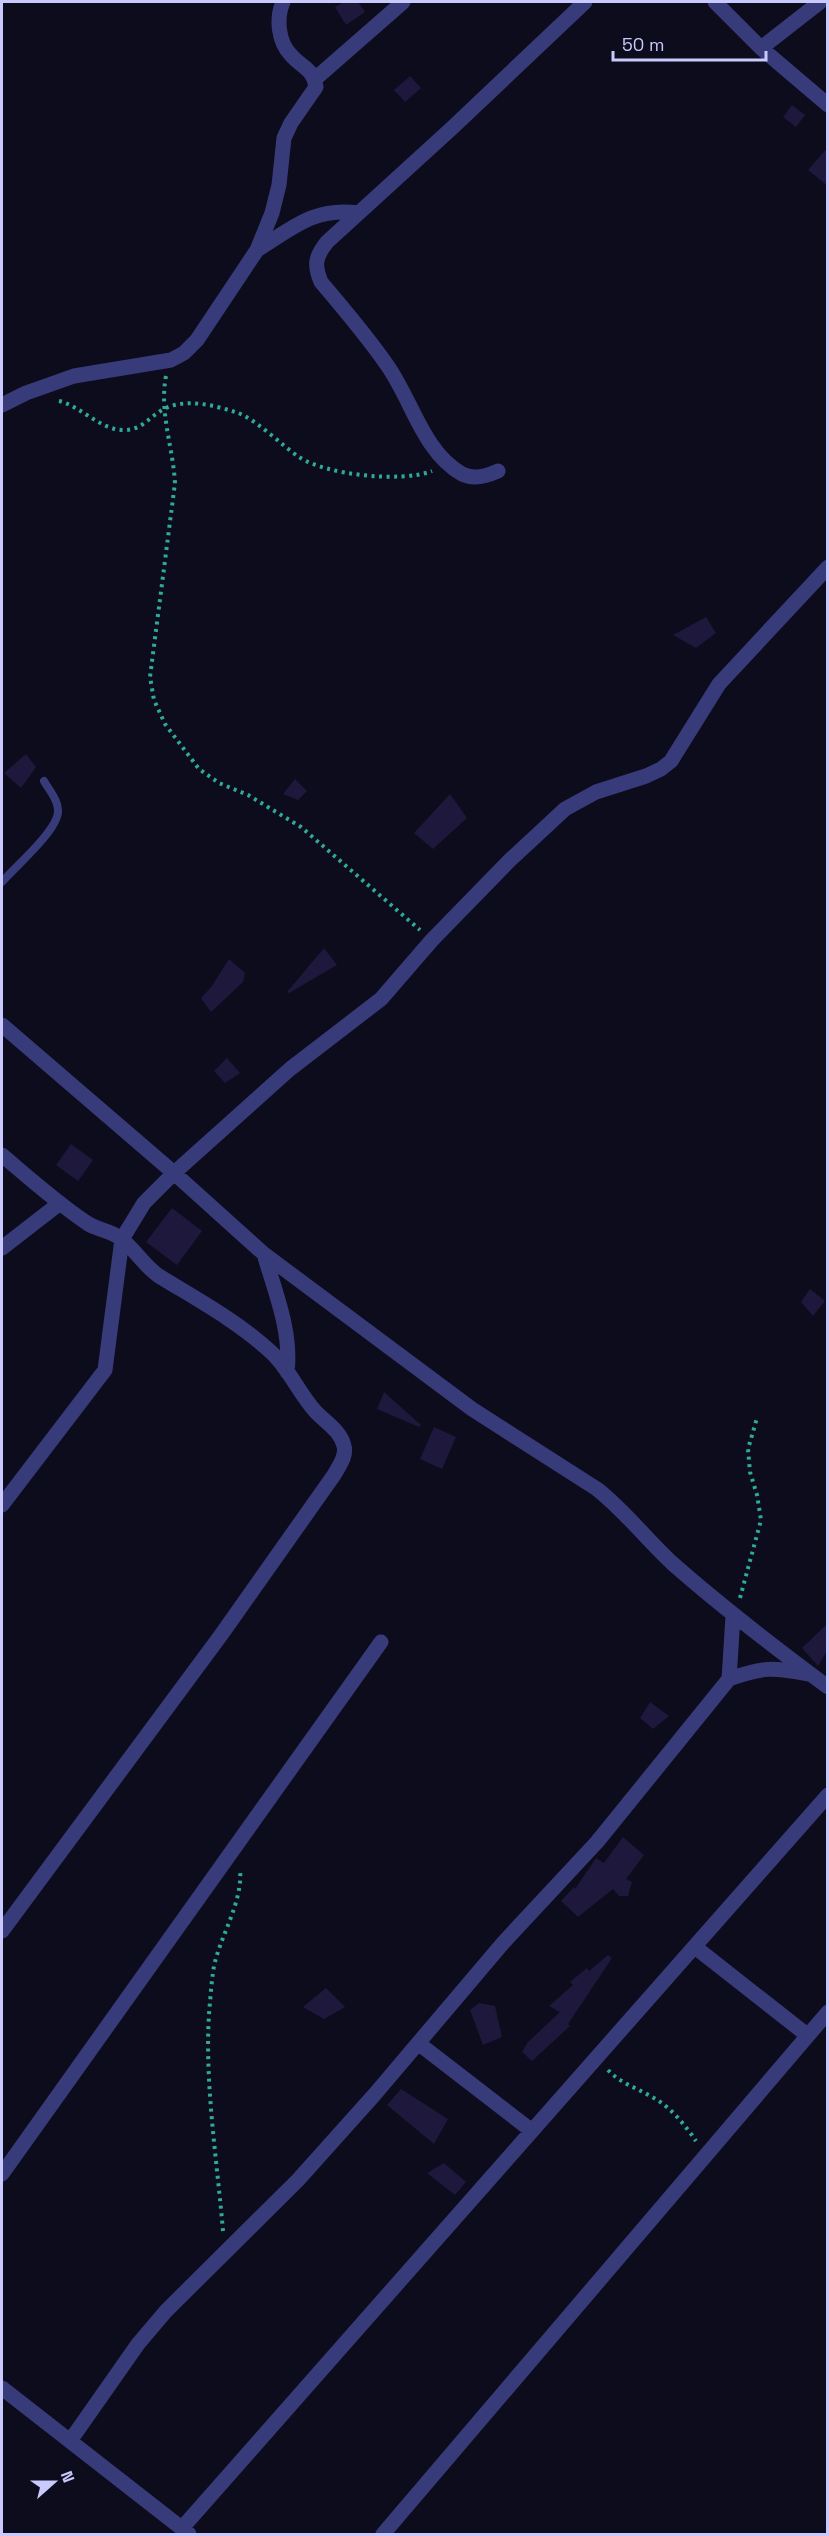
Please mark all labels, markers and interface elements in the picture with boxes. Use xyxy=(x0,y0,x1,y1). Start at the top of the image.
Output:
scale bar xyxy=(613,24,766,62)
text: 50 m xyxy=(622,33,664,56)
north arrow xyxy=(24,2452,84,2512)
text: N xyxy=(56,2468,79,2486)

